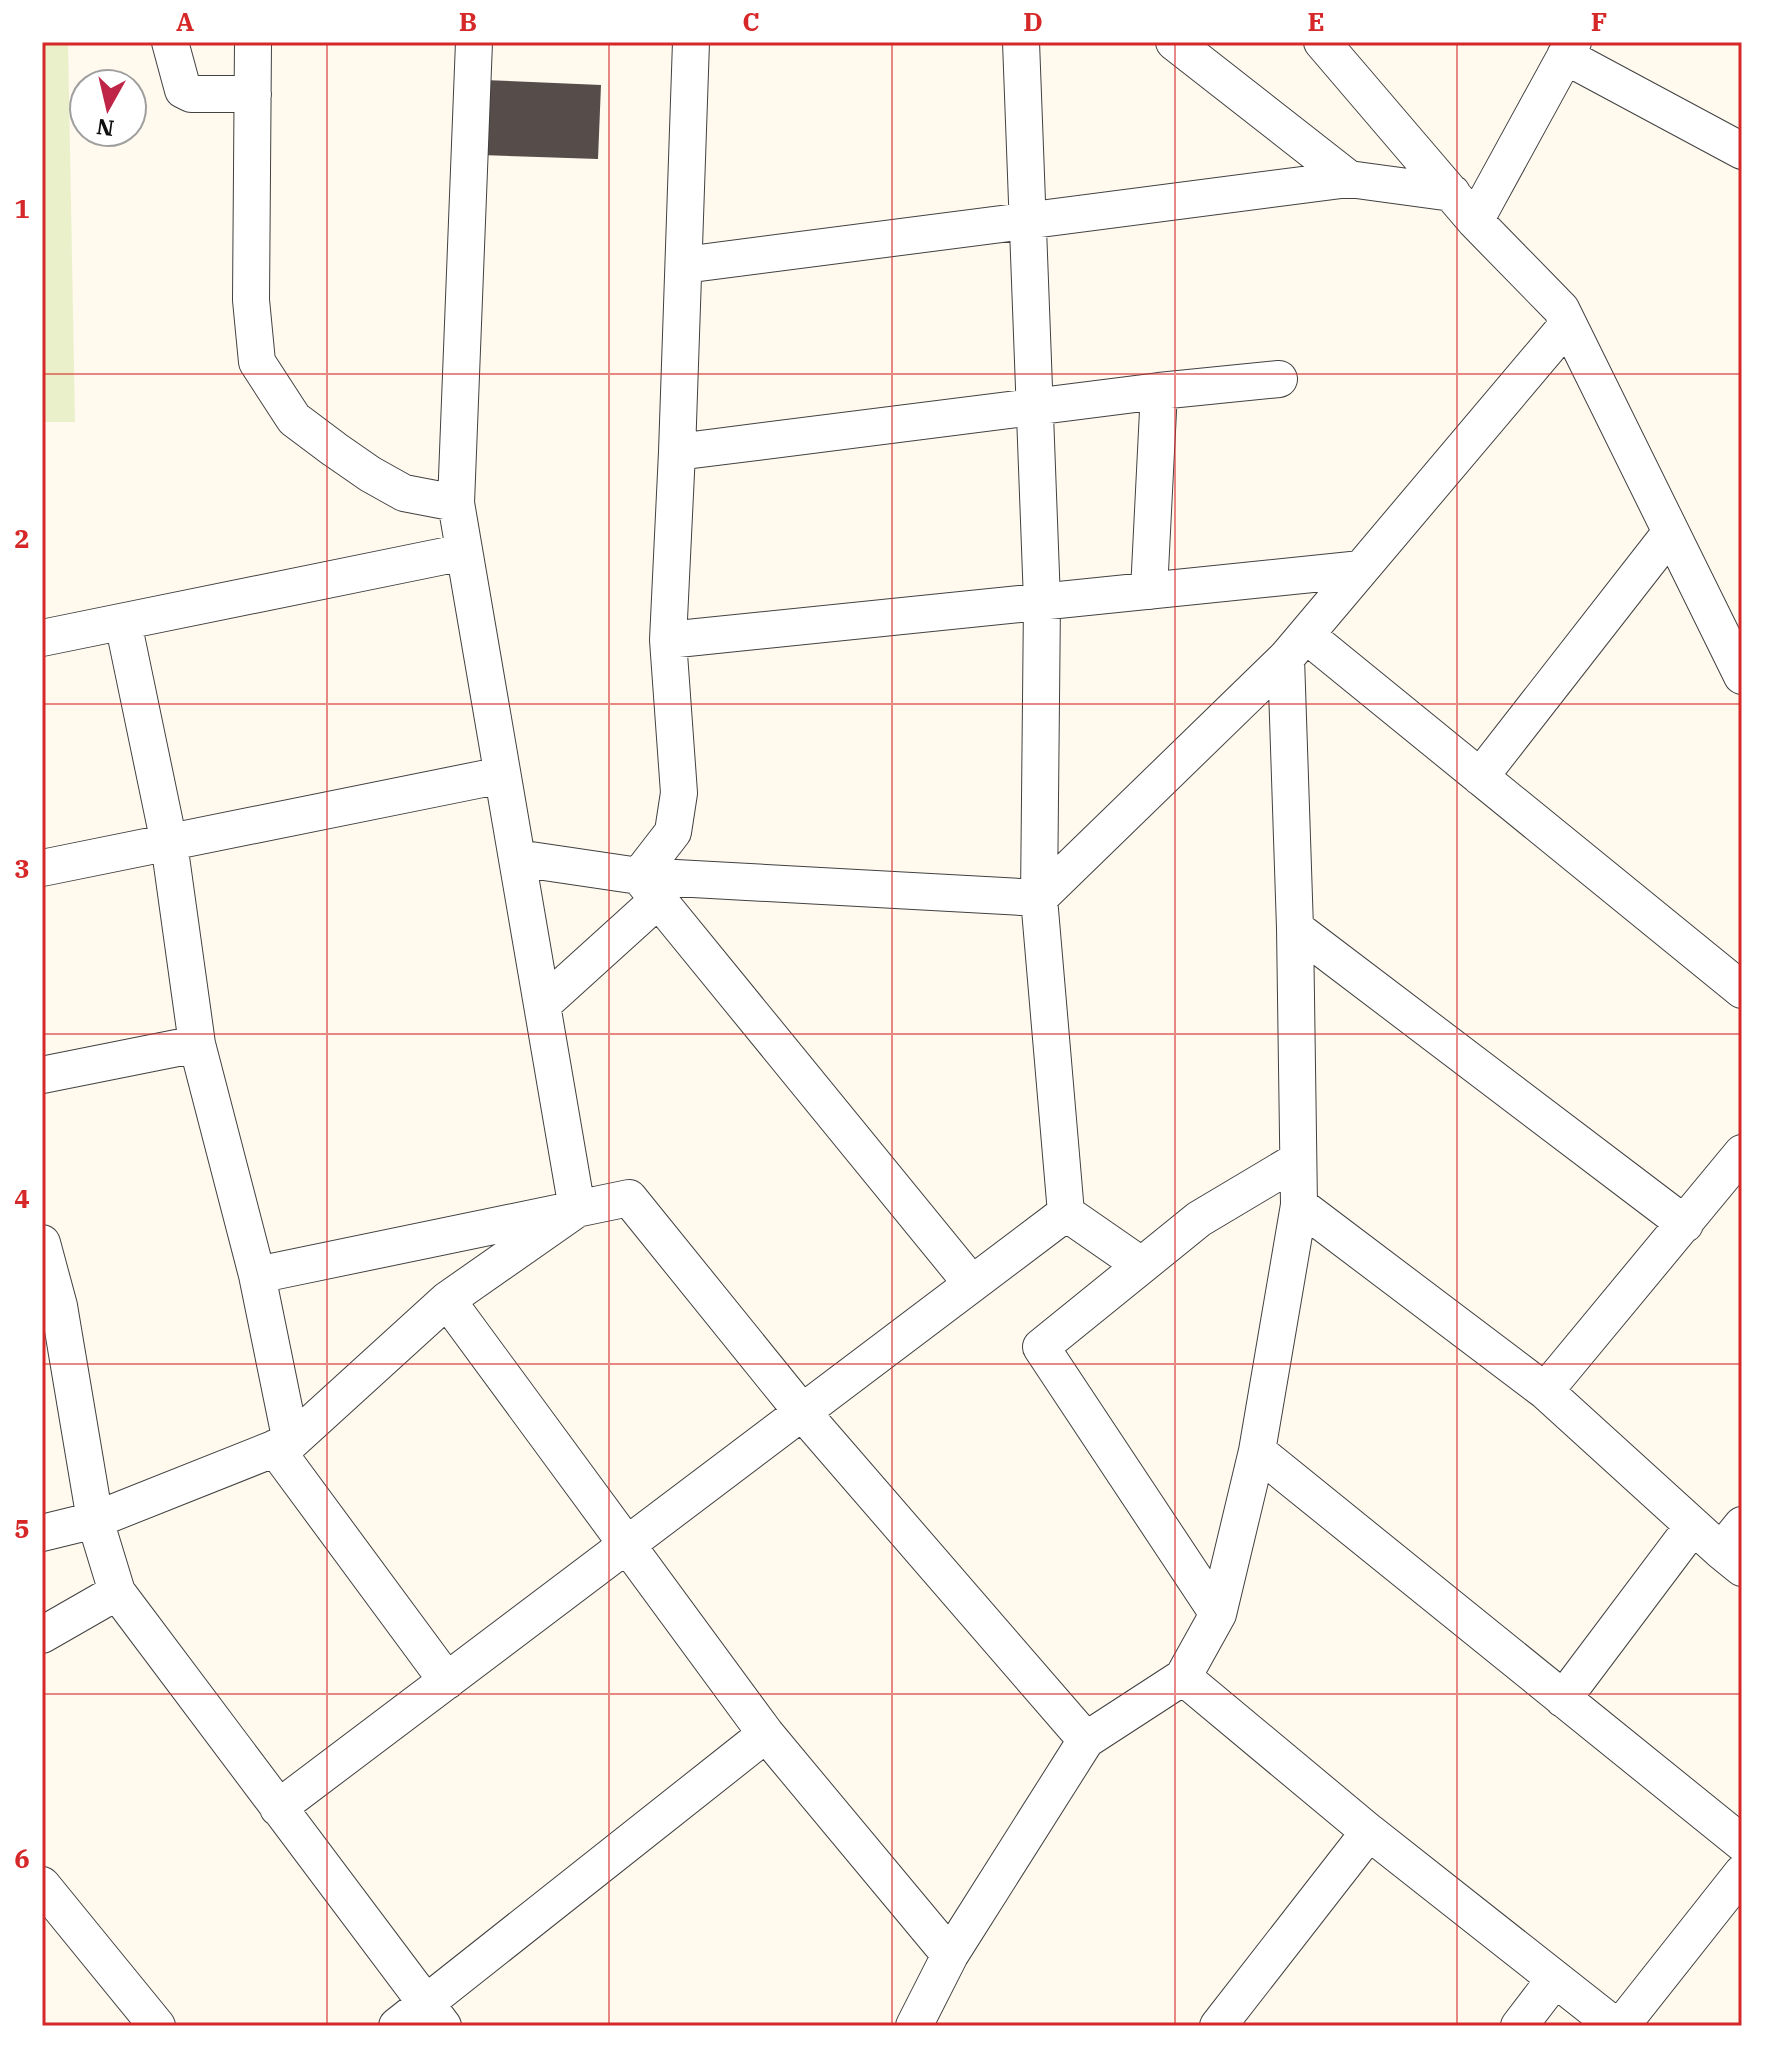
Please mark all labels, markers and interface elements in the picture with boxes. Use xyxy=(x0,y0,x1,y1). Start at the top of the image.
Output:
text: A xyxy=(176,4,194,38)
text: B xyxy=(459,4,477,38)
text: C xyxy=(742,4,760,38)
text: D xyxy=(1023,4,1043,38)
text: E xyxy=(1307,4,1325,38)
text: F xyxy=(1591,4,1607,38)
north arrow xyxy=(68,68,148,148)
text: N xyxy=(95,113,116,144)
text: 1 xyxy=(14,191,30,225)
text: 2 xyxy=(14,521,30,555)
text: 3 xyxy=(14,851,30,885)
text: 4 xyxy=(14,1181,30,1215)
text: 5 xyxy=(14,1511,30,1545)
text: 6 xyxy=(14,1841,30,1875)

